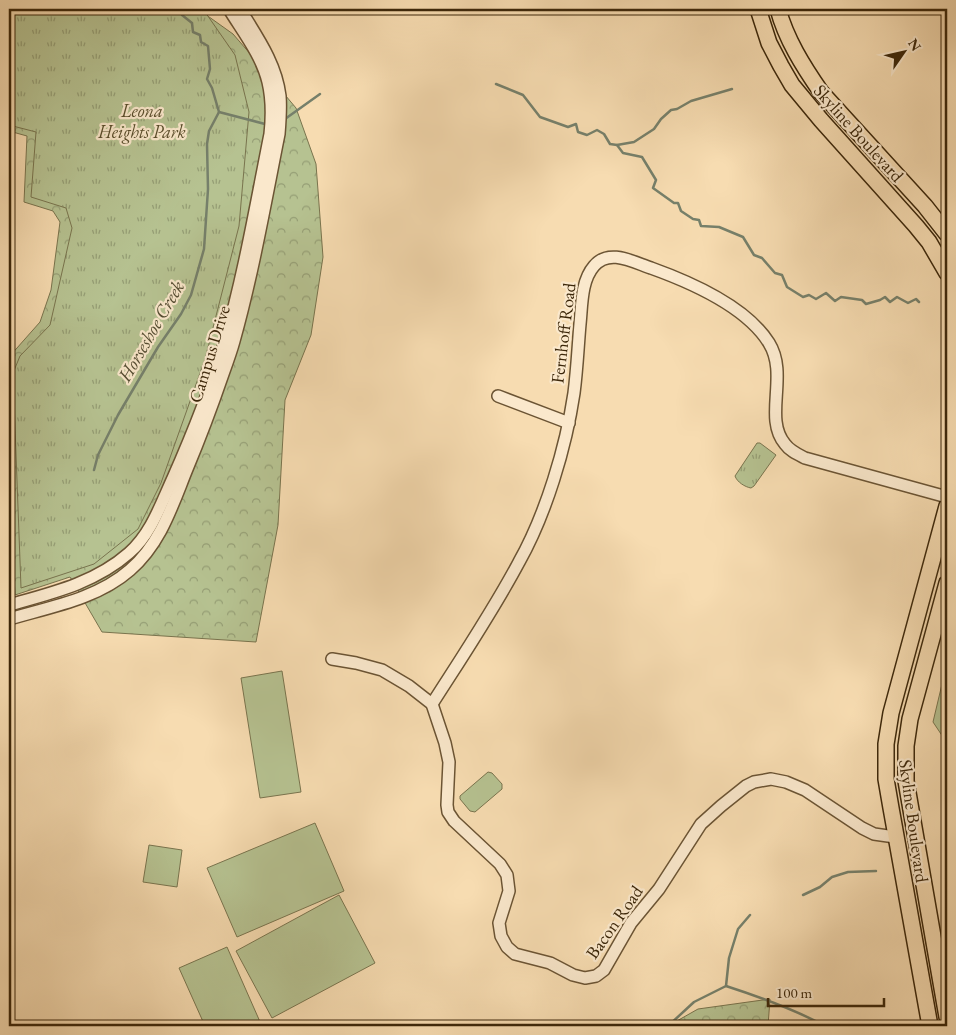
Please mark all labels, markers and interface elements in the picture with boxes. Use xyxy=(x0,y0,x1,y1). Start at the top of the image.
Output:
north arrow xyxy=(878,28,928,78)
text: N xyxy=(904,35,926,55)
street label: Skyline Boulevard xyxy=(809,79,910,187)
park label: Leona Heights Park xyxy=(97,99,186,144)
water label: Horseshoe Creek xyxy=(112,276,190,387)
street label: Fernhoff Road xyxy=(545,281,581,385)
street label: Campus Drive xyxy=(183,303,235,405)
street label: Skyline Boulevard xyxy=(894,758,934,885)
street label: Bacon Road xyxy=(580,880,648,963)
scale bar xyxy=(768,975,885,1007)
text: 100 m xyxy=(776,983,813,1002)

